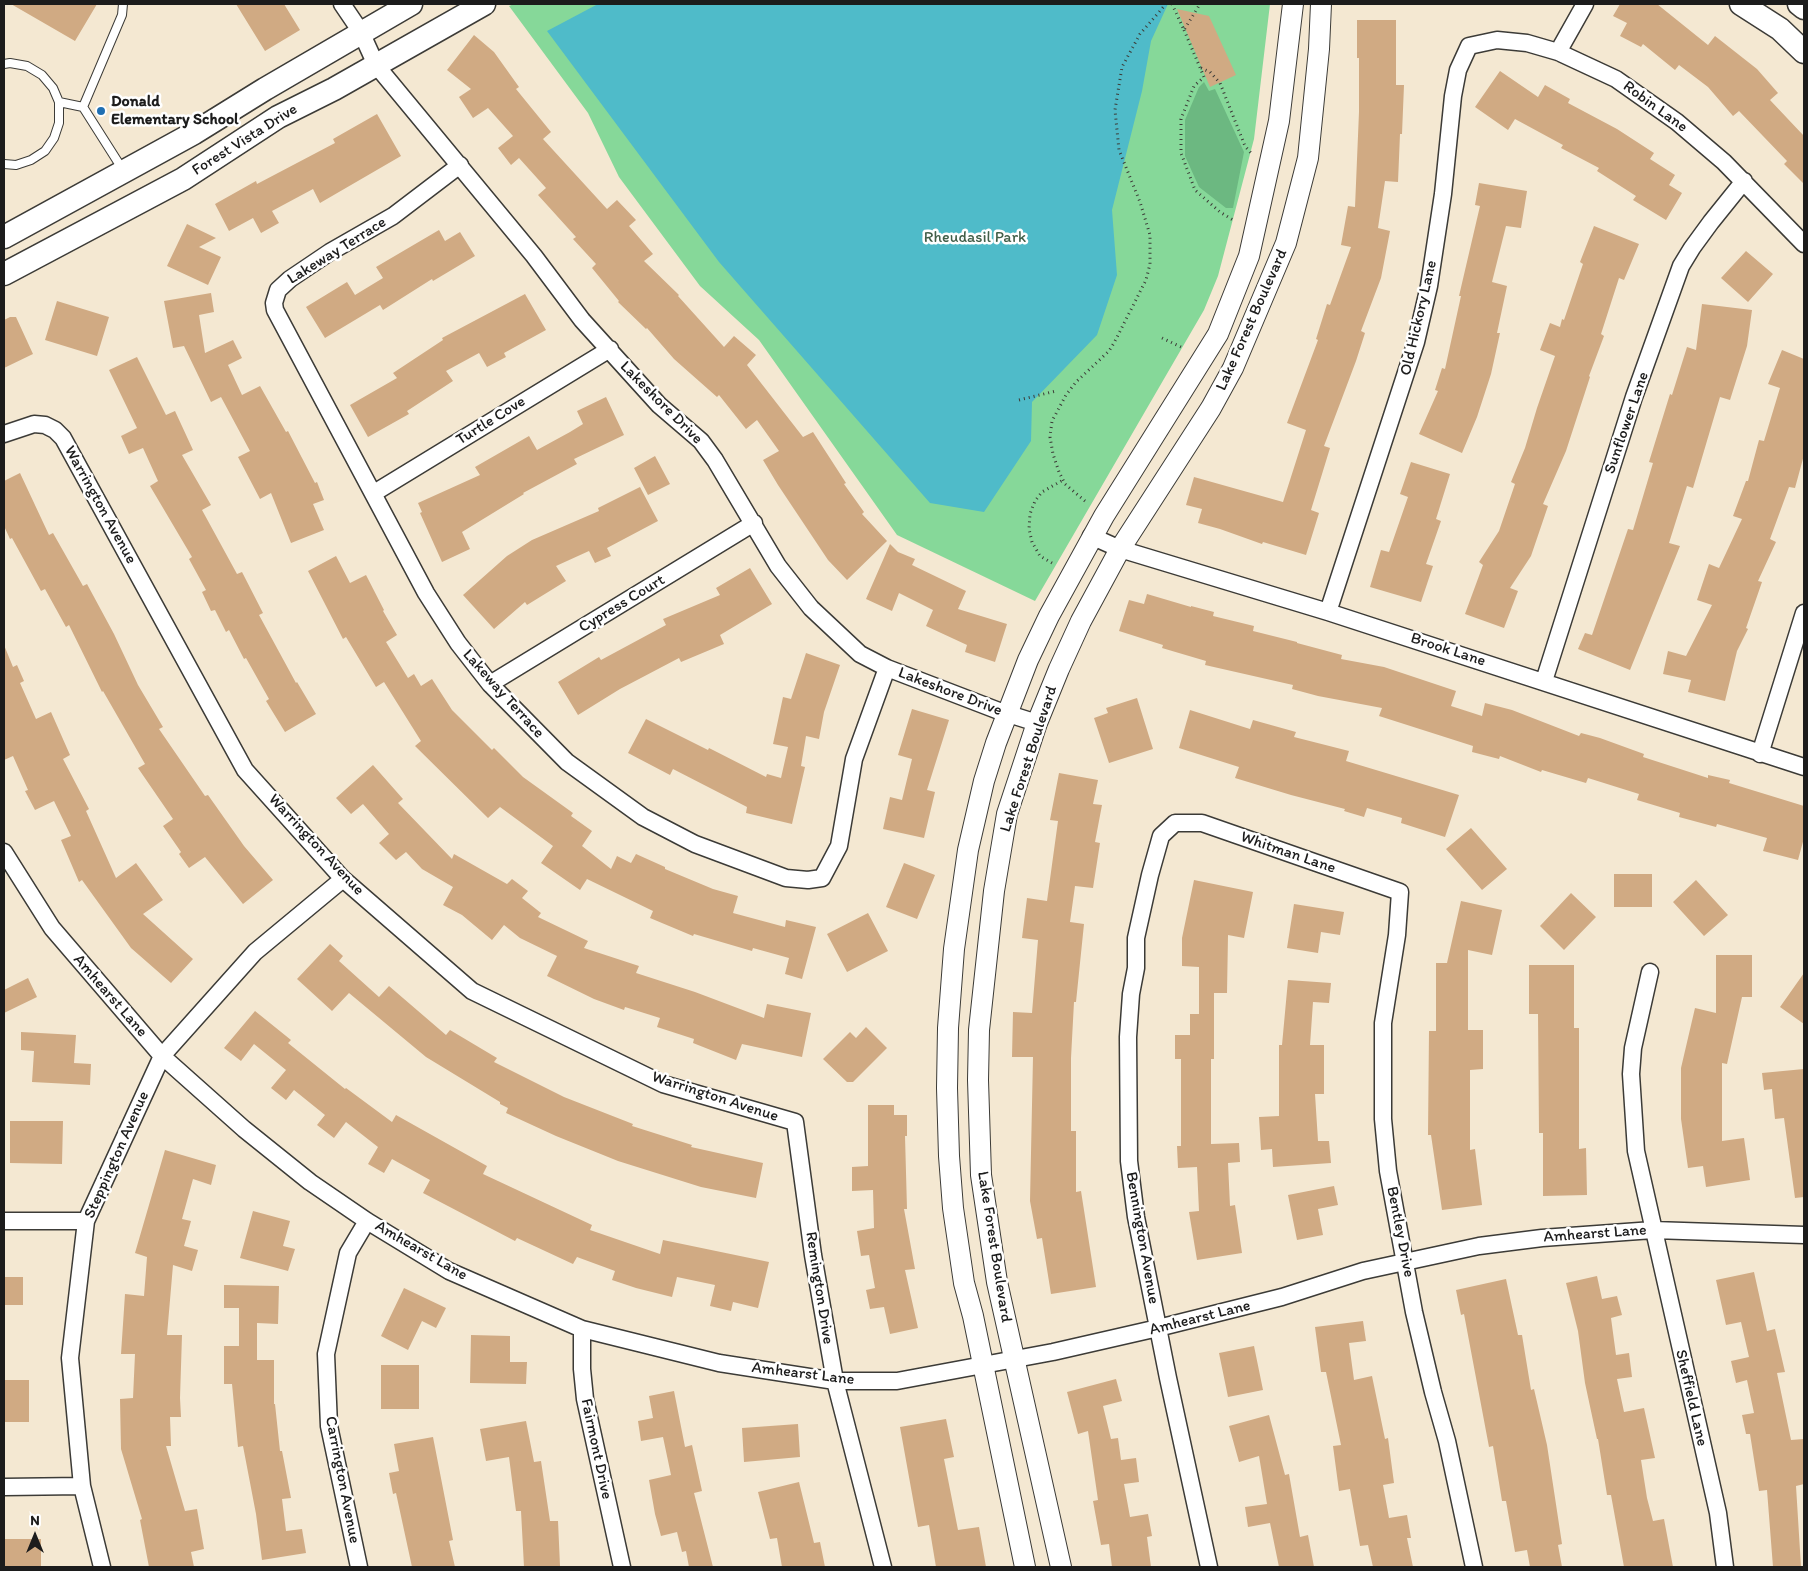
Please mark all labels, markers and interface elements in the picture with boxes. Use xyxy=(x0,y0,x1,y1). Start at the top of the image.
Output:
street label: Robin Lane xyxy=(1619,77,1691,137)
place label: Donald Elementary School xyxy=(111,92,239,130)
street label: Forest Vista Drive xyxy=(189,100,301,180)
marker: Donald Elementary School xyxy=(95,105,107,117)
street label: Lakeway Terrace xyxy=(284,213,390,289)
park label: Rheudasil Park xyxy=(924,228,1026,248)
street label: Lake Forest Boulevard xyxy=(1212,246,1292,394)
street label: Old Hickory Lane xyxy=(1396,258,1442,378)
street label: Lakeshore Drive xyxy=(615,357,707,449)
street label: Sunflower Lane xyxy=(1601,369,1653,477)
street label: Turtle Cove xyxy=(453,392,529,450)
street label: Warrington Avenue xyxy=(60,443,140,567)
street label: Cypress Court xyxy=(576,571,668,637)
street label: Brook Lane xyxy=(1408,629,1488,671)
street label: Lakeway Terrace xyxy=(458,646,548,742)
street label: Lakeshore Drive xyxy=(895,663,1005,721)
street label: Lake Forest Boulevard xyxy=(996,683,1062,835)
street label: Warrington Avenue xyxy=(264,790,368,900)
street label: Whitman Lane xyxy=(1238,828,1338,878)
street label: Amhearst Lane xyxy=(69,951,151,1041)
street label: Warrington Avenue xyxy=(649,1067,781,1127)
street label: Steppington Avenue xyxy=(80,1088,154,1222)
street label: Lake Forest Boulevard xyxy=(973,1170,1015,1324)
street label: Bennington Avenue xyxy=(1121,1170,1163,1306)
street label: Bentley Drive xyxy=(1382,1185,1418,1279)
street label: Amhearst Lane xyxy=(371,1217,471,1285)
street label: Amhearst Lane xyxy=(1543,1221,1647,1247)
street label: Remington Drive xyxy=(801,1230,837,1346)
street label: Amhearst Lane xyxy=(1147,1296,1253,1340)
street label: Sheffield Lane xyxy=(1671,1348,1711,1448)
street label: Amhearst Lane xyxy=(750,1358,856,1390)
street label: Fairmont Drive xyxy=(576,1397,616,1501)
street label: Carrington Avenue xyxy=(320,1415,364,1545)
north arrow xyxy=(10,1511,60,1561)
text: N xyxy=(30,1512,40,1529)

